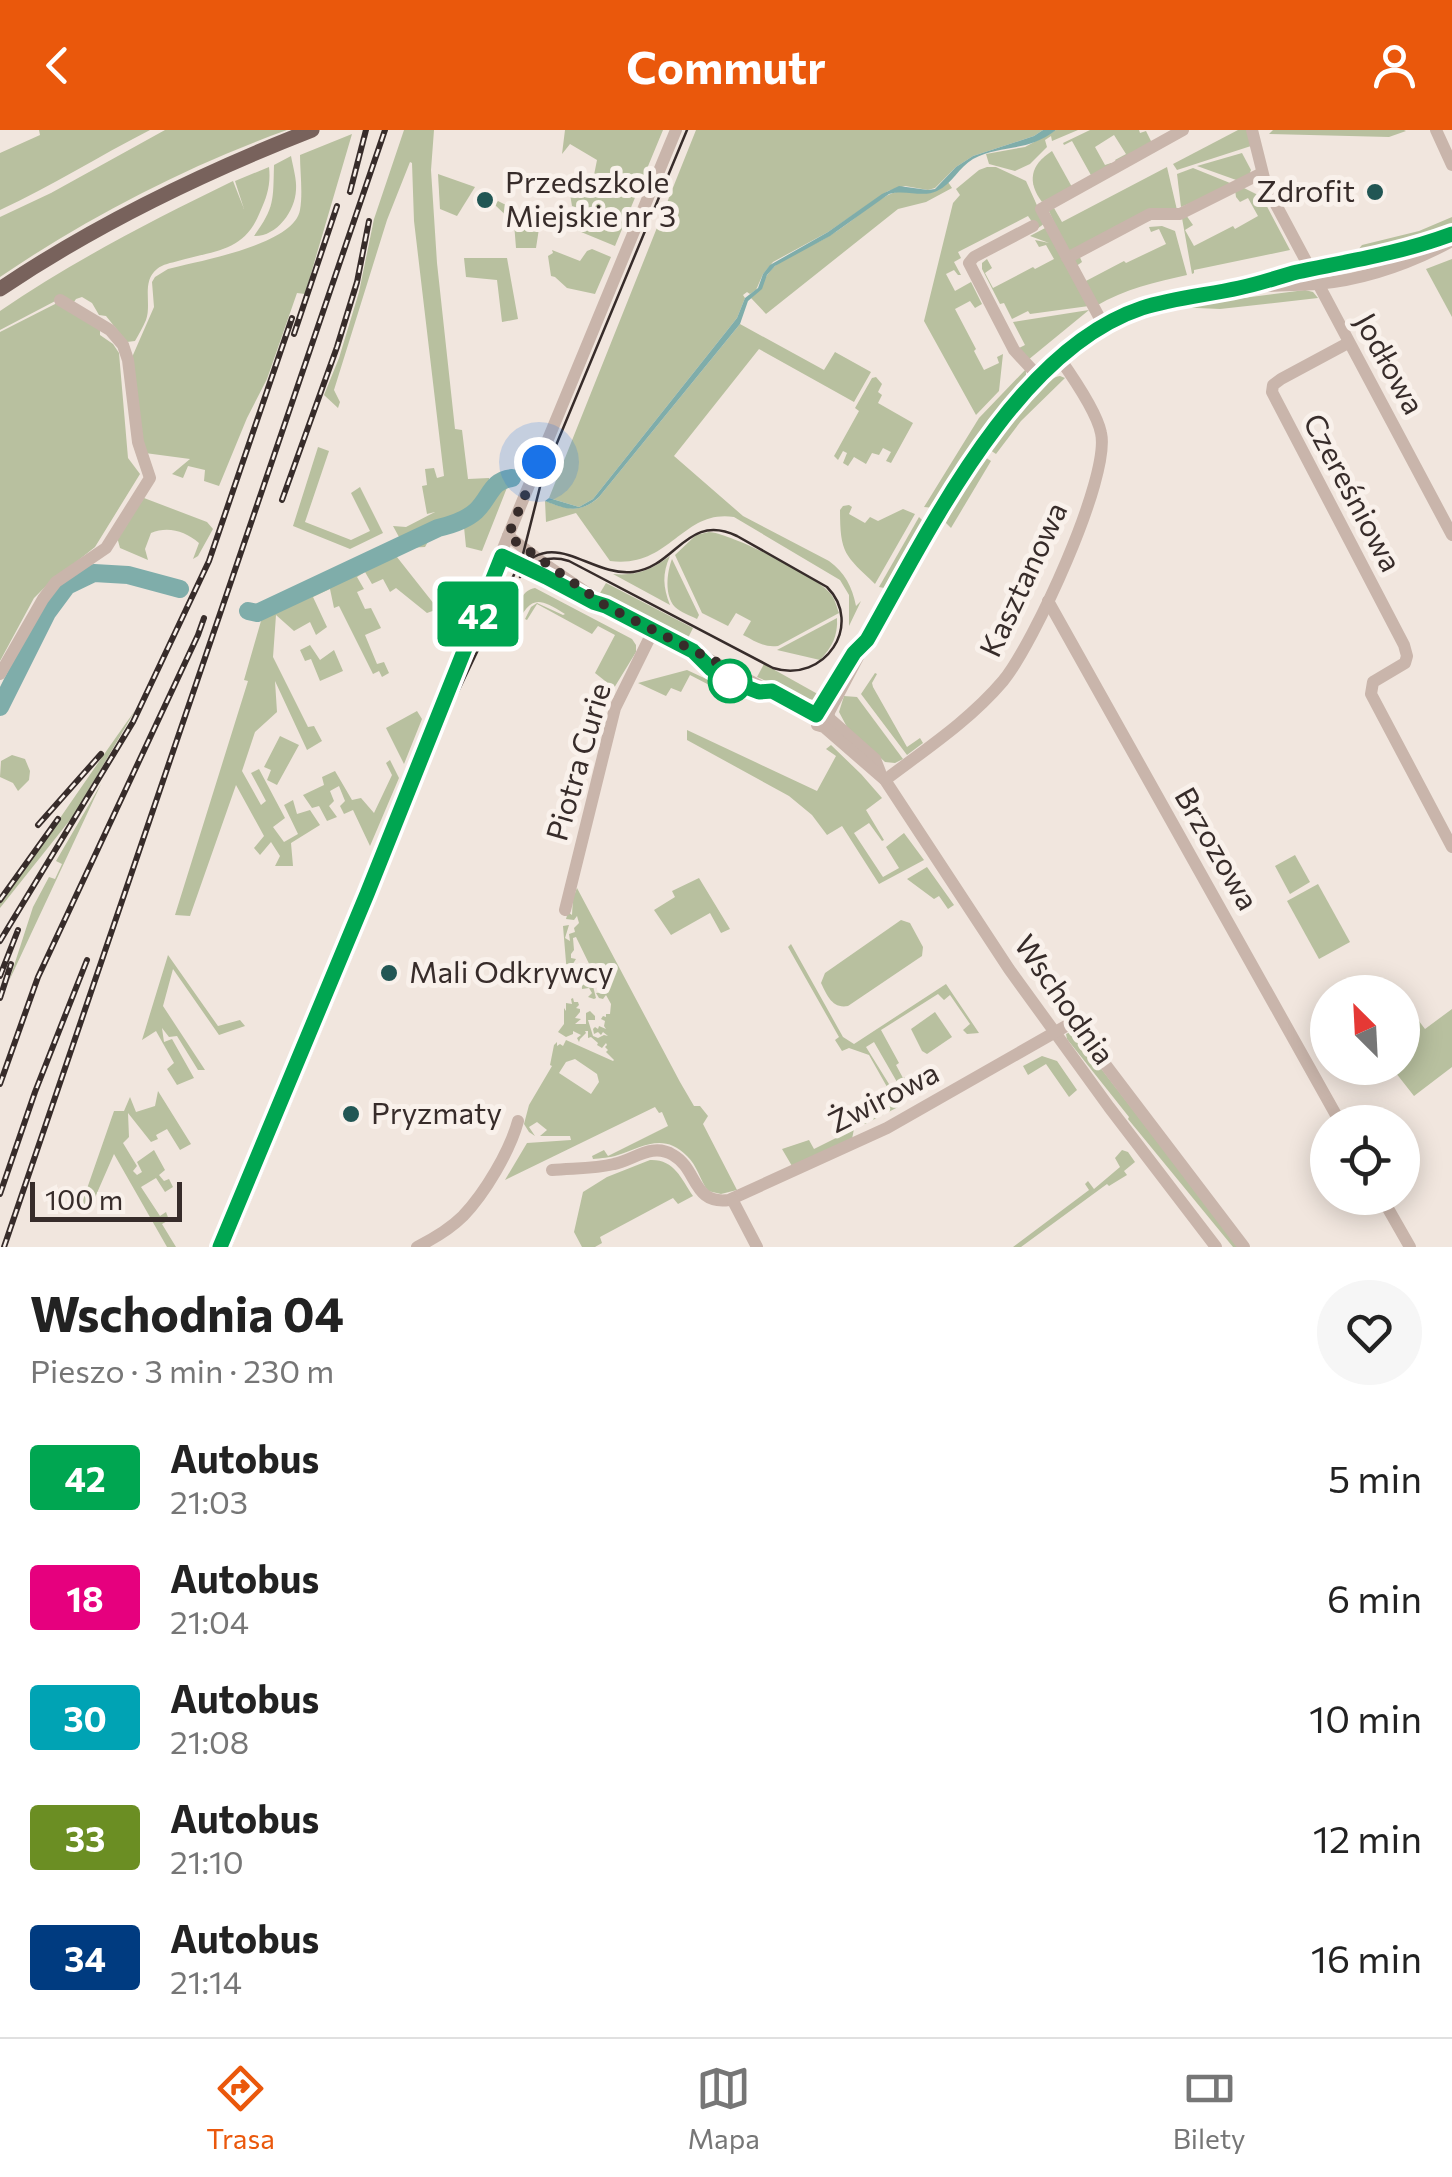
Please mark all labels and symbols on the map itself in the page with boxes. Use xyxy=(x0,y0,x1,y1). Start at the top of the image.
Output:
place label: Przedszkole Miejskie nr 3 xyxy=(505,162,676,233)
place label: Zdrofit xyxy=(1256,171,1355,208)
marker: Zdrofit xyxy=(1364,181,1386,203)
marker: Przedszkole Miejskie nr 3 xyxy=(474,189,496,211)
street label: Jodłowa xyxy=(1348,306,1434,420)
street label: Czereśniowa xyxy=(1297,406,1411,577)
your location xyxy=(514,437,564,487)
street label: Kasztanowa xyxy=(970,496,1074,662)
line badge: 42 xyxy=(433,582,523,646)
unlabelled marker xyxy=(709,660,751,702)
street label: Piotra Curie xyxy=(536,678,617,845)
street label: Brzozowa xyxy=(1168,780,1268,916)
street label: Wschodnia xyxy=(1008,927,1124,1071)
place label: Mali Odkrywcy xyxy=(409,952,614,989)
marker: Mali Odkrywcy xyxy=(378,962,400,984)
north arrow xyxy=(1310,975,1420,1085)
street label: Żwirowa xyxy=(821,1052,944,1139)
place label: Pryzmaty xyxy=(371,1093,502,1130)
marker: Pryzmaty xyxy=(340,1103,362,1125)
scale bar xyxy=(30,1177,182,1222)

